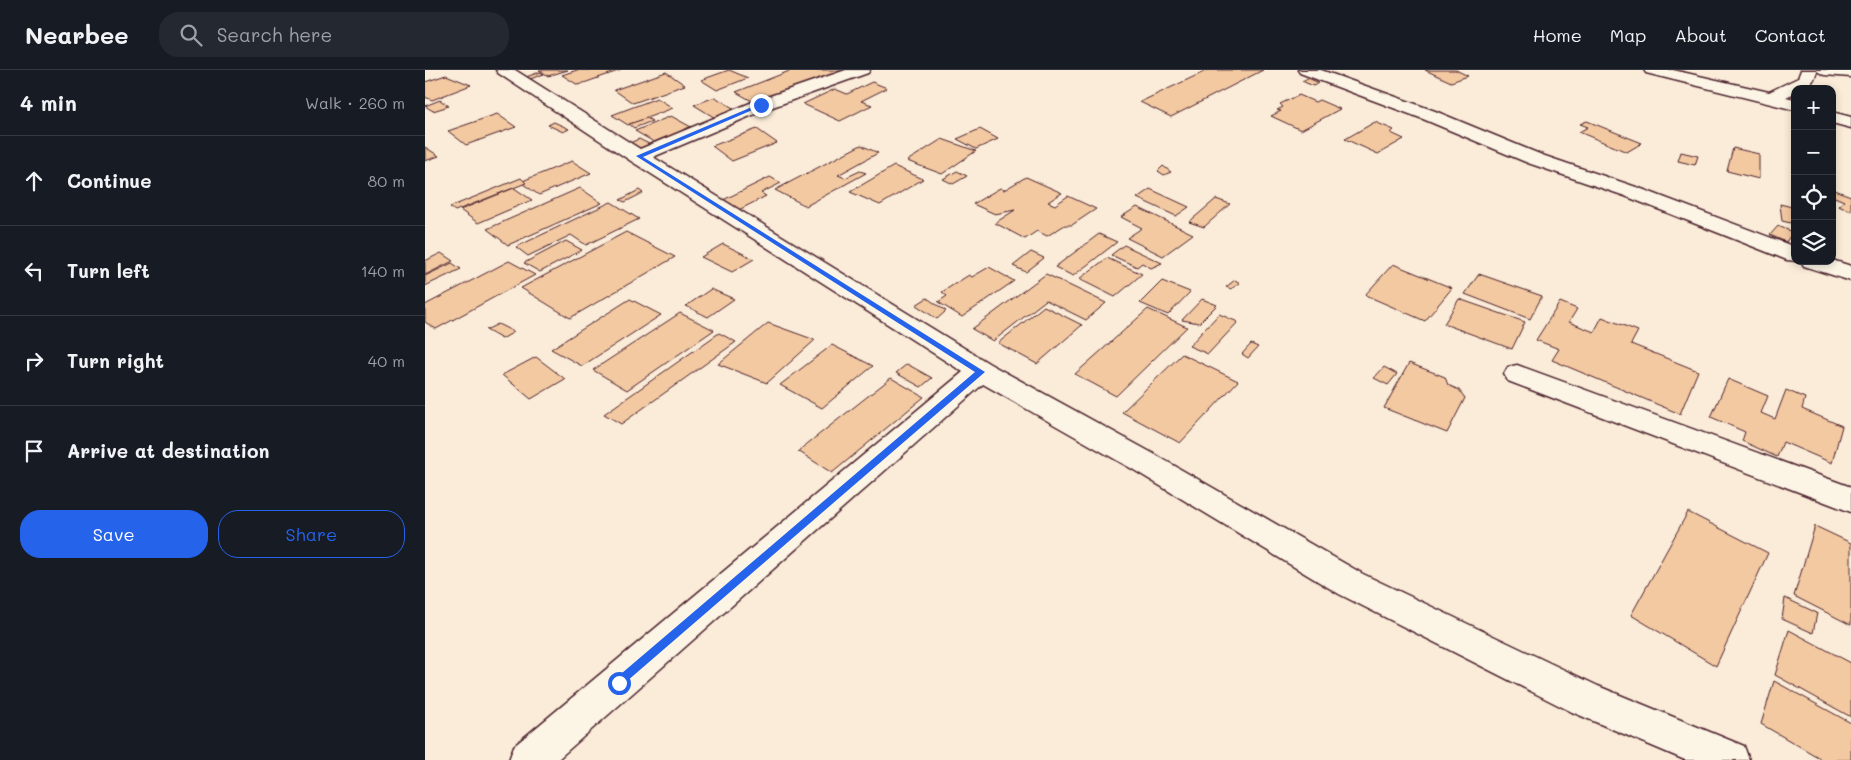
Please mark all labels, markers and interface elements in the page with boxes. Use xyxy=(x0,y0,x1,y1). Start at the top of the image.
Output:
search box xyxy=(159,12,509,57)
text: Nearbee xyxy=(25,19,129,50)
icon: search xyxy=(177,21,205,49)
text: Search here xyxy=(217,22,332,47)
text: Home xyxy=(1533,23,1582,47)
text: Map xyxy=(1610,23,1646,47)
text: About xyxy=(1674,23,1727,47)
text: Contact xyxy=(1755,23,1826,47)
map controls xyxy=(1791,85,1836,265)
button: + xyxy=(1791,85,1836,130)
text: 4 min xyxy=(20,89,77,116)
text: Walk · 260 m xyxy=(305,92,405,113)
route end xyxy=(750,94,773,117)
button: − xyxy=(1791,130,1836,175)
icon: ahead xyxy=(20,167,48,195)
text: Continue xyxy=(67,168,152,193)
text: 80 m xyxy=(368,170,405,191)
button: locate xyxy=(1791,175,1836,220)
button: layers xyxy=(1791,220,1836,265)
icon: left xyxy=(20,257,48,285)
text: Turn left xyxy=(67,258,150,283)
text: 140 m xyxy=(361,260,405,281)
icon: right xyxy=(20,347,48,375)
text: Turn right xyxy=(67,348,164,373)
text: 40 m xyxy=(368,350,405,371)
icon: arrive xyxy=(20,437,48,465)
text: Arrive at destination xyxy=(67,438,270,463)
button: Save xyxy=(20,510,208,558)
button: Share xyxy=(218,510,405,558)
route start xyxy=(608,672,631,695)

